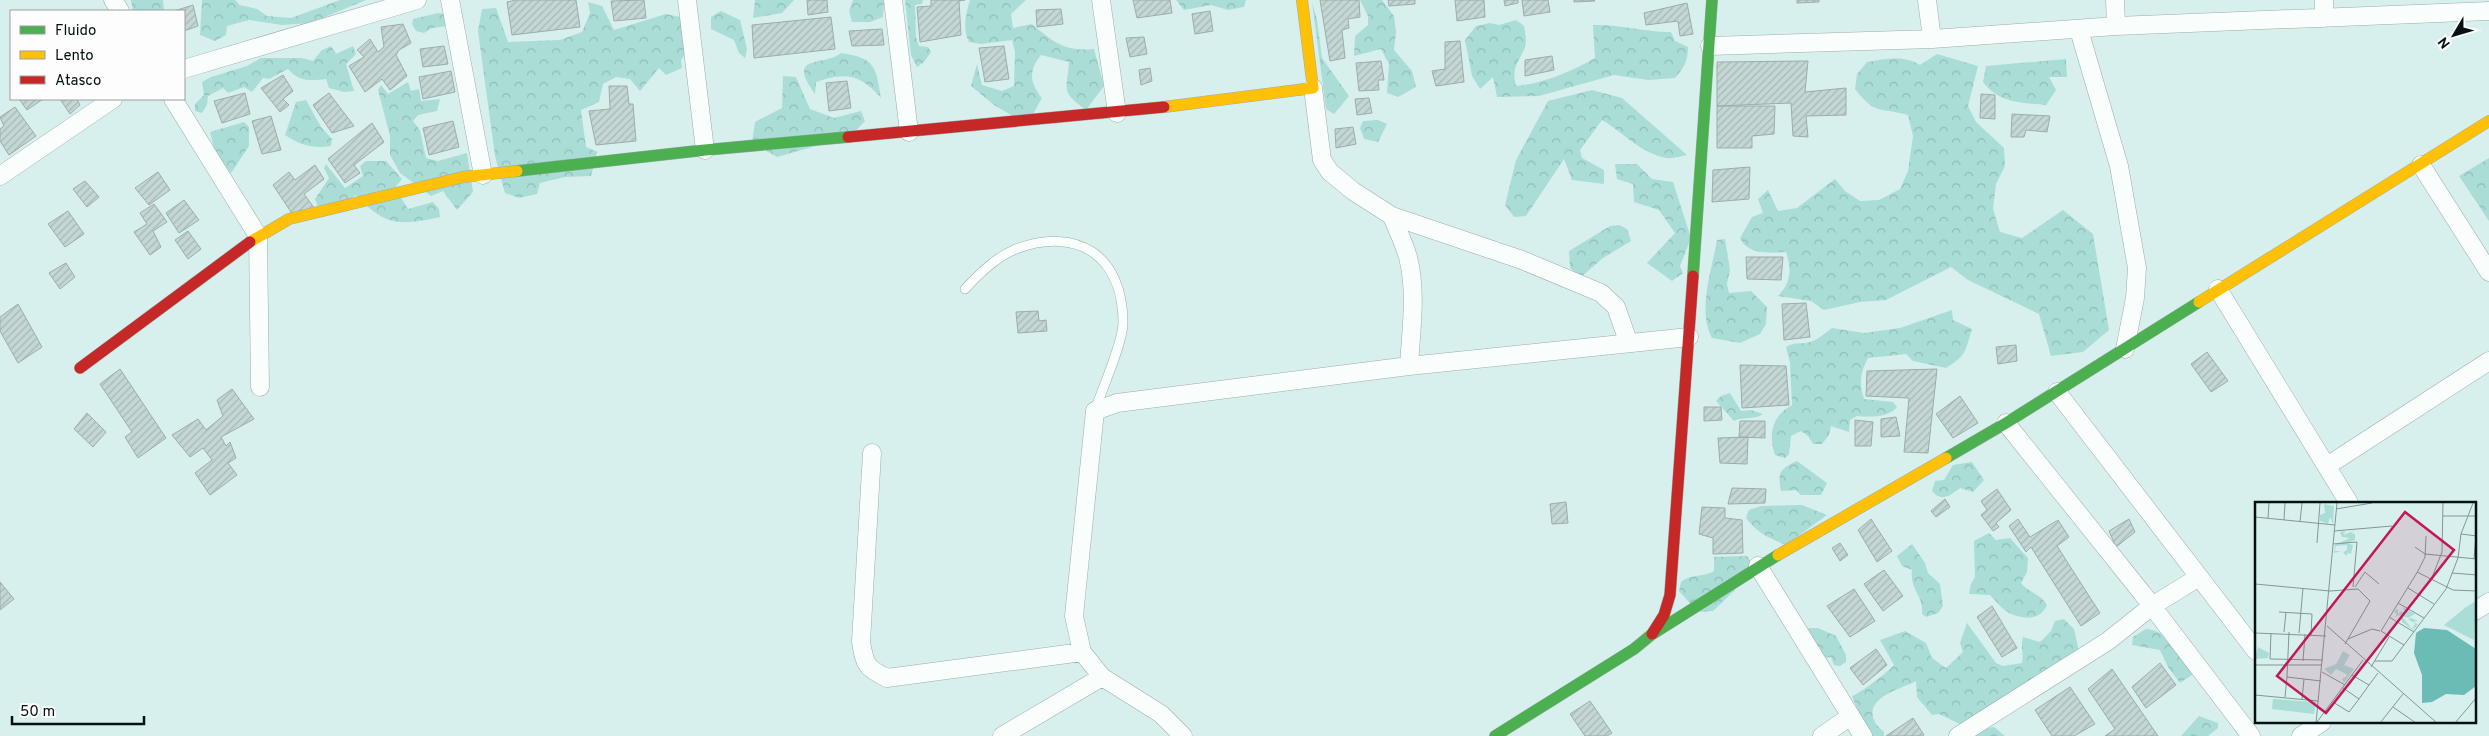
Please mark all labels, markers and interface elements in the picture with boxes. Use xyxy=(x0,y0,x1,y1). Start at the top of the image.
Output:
legend xyxy=(10,10,185,100)
north arrow xyxy=(2429,10,2479,60)
text: Fluido xyxy=(55,22,96,41)
text: N xyxy=(2435,33,2455,51)
text: Lento xyxy=(55,47,94,66)
text: Atasco xyxy=(55,72,101,91)
inset map xyxy=(2255,502,2476,724)
scale bar xyxy=(12,694,145,726)
text: 50 m xyxy=(20,703,55,722)

